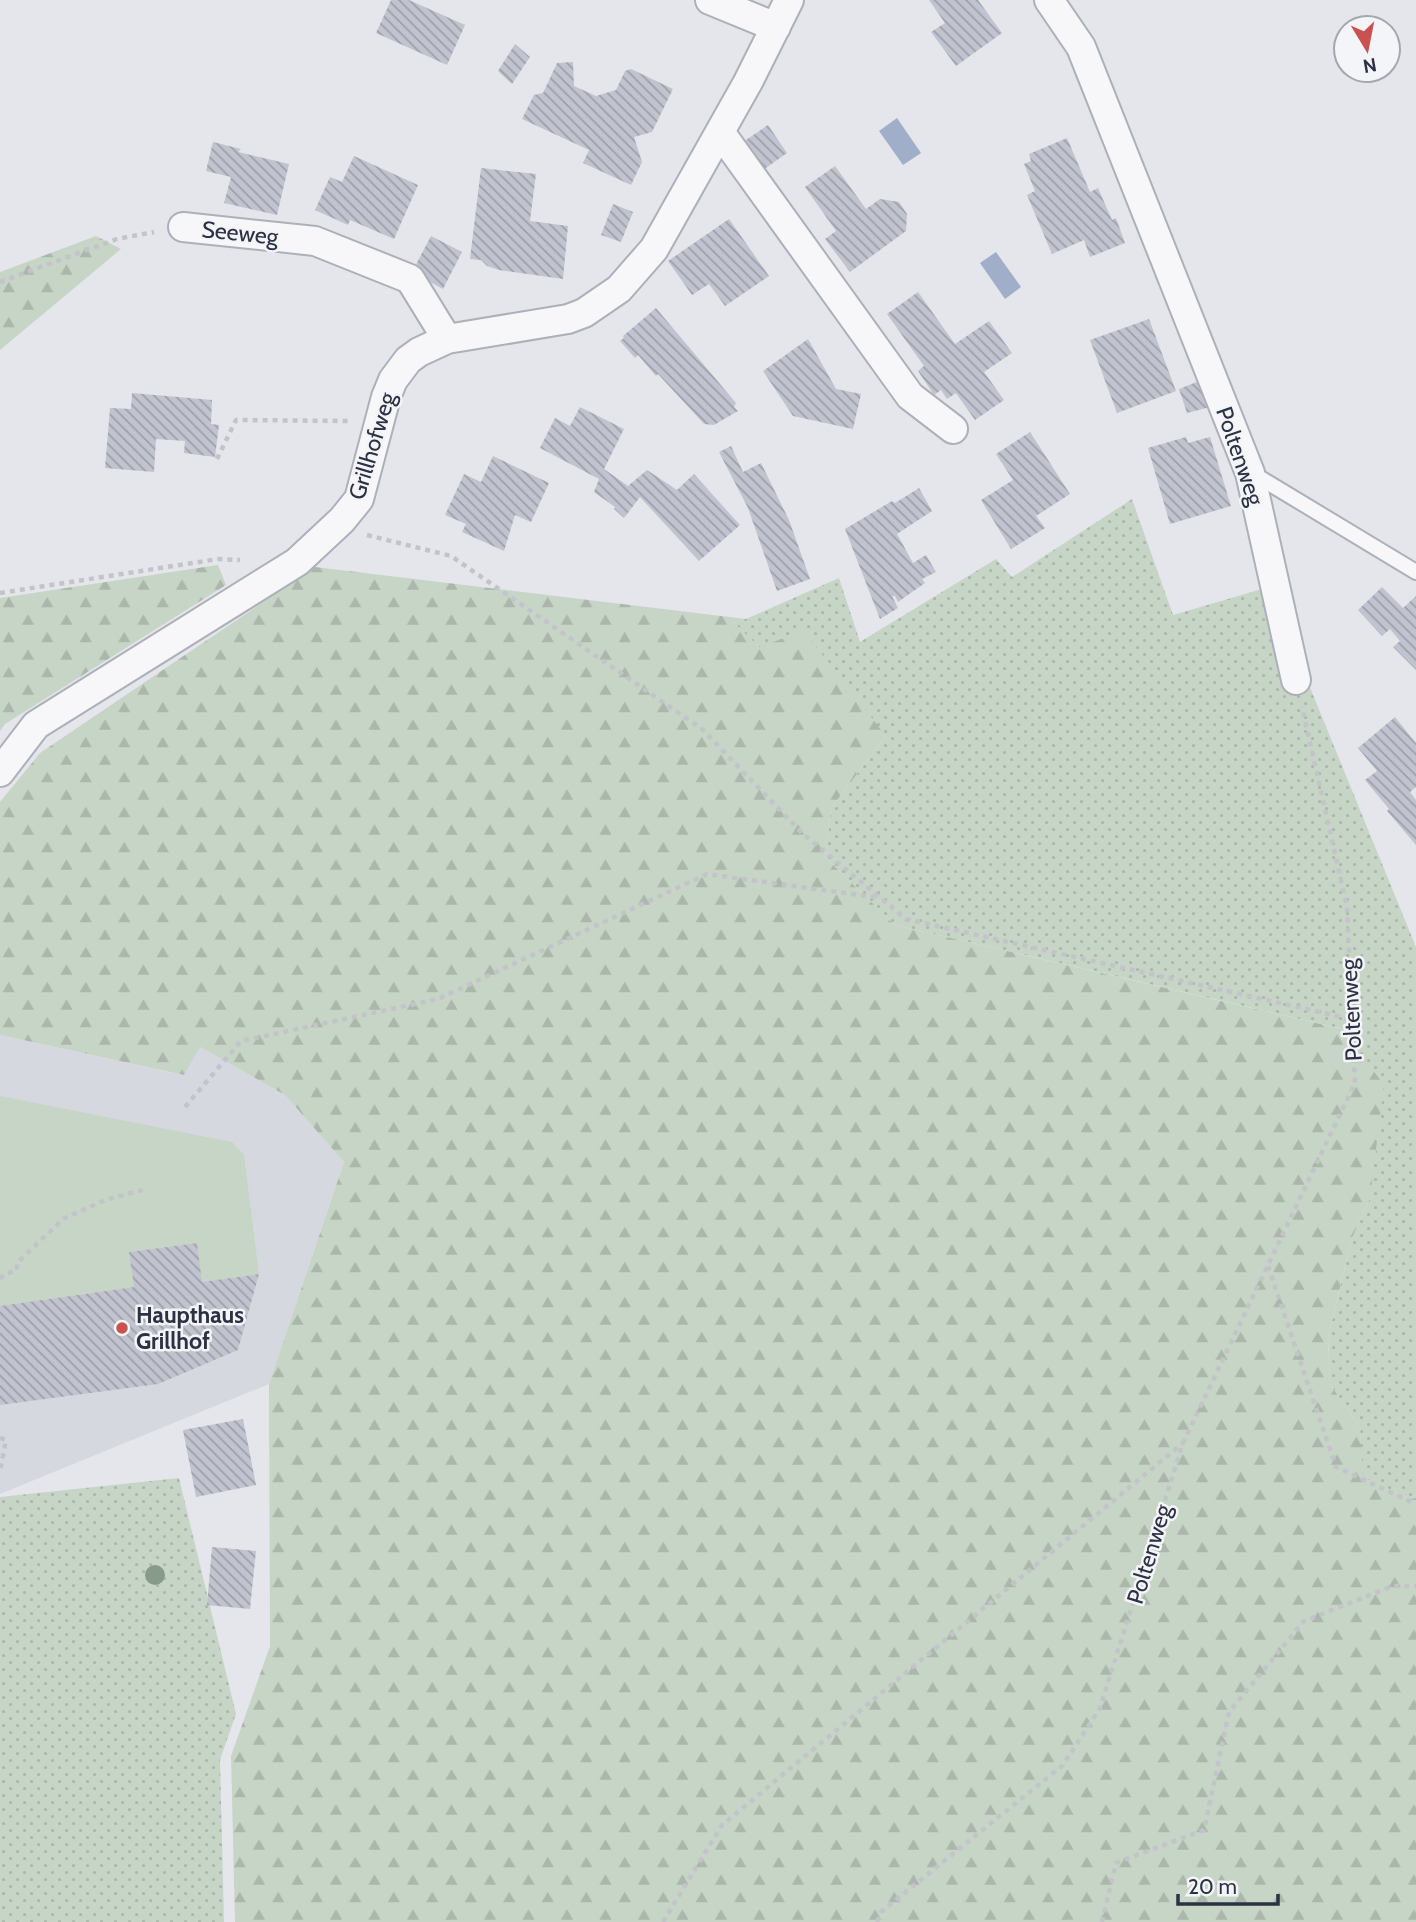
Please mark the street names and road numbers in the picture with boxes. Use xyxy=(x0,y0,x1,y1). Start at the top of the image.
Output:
street label: Seeweg xyxy=(200,215,280,251)
street label: Grillhofweg xyxy=(342,388,402,503)
street label: Poltenweg xyxy=(1210,403,1270,510)
street label: Poltenweg xyxy=(1334,957,1368,1062)
street label: Poltenweg xyxy=(1121,1500,1178,1607)

